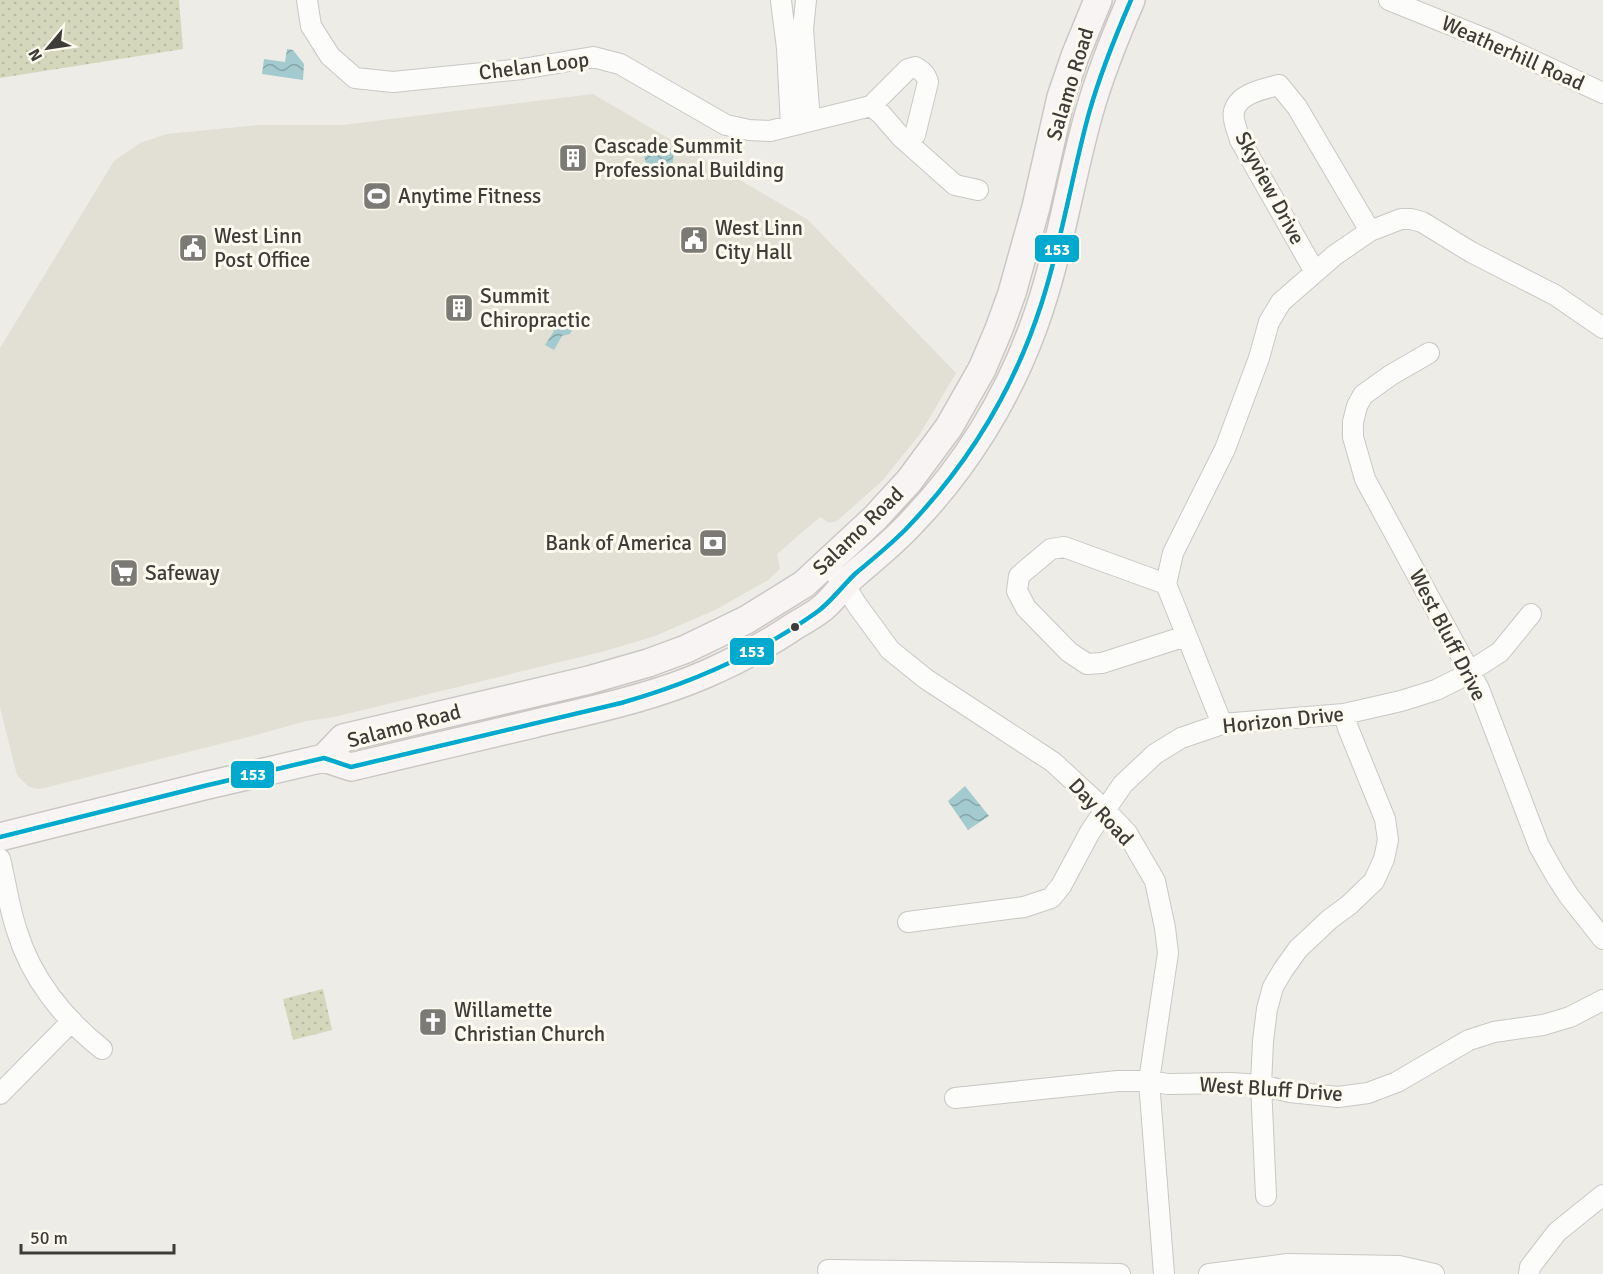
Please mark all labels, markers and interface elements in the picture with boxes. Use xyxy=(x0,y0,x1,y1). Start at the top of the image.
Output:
street label: Weatherhill Road xyxy=(1437,10,1589,96)
north arrow xyxy=(18,18,78,78)
street label: Salamo Road xyxy=(1041,25,1099,143)
text: N xyxy=(24,45,47,65)
street label: Chelan Loop xyxy=(477,46,591,86)
street label: Skyview Drive xyxy=(1229,127,1311,249)
place label: Cascade Summit Professional Building xyxy=(594,133,784,183)
building icon: Cascade Summit Professional Building xyxy=(557,142,589,174)
sports icon: Anytime Fitness xyxy=(361,180,393,212)
place label: Anytime Fitness xyxy=(398,183,541,209)
place label: West Linn City Hall xyxy=(715,215,803,265)
place label: West Linn Post Office xyxy=(214,223,310,273)
public building icon: West Linn City Hall xyxy=(678,224,710,256)
public building icon: West Linn Post Office xyxy=(177,232,209,264)
line badge: 153 xyxy=(1034,234,1080,263)
text: 153 xyxy=(1044,240,1070,260)
place label: Summit Chiropractic xyxy=(480,283,590,333)
building icon: Summit Chiropractic xyxy=(443,292,475,324)
street label: Salamo Road xyxy=(807,481,909,581)
bank icon: Bank of America xyxy=(697,527,729,559)
place label: Bank of America xyxy=(545,530,692,556)
supermarket icon: Safeway xyxy=(108,557,140,589)
place label: Safeway xyxy=(145,560,220,586)
street label: West Bluff Drive xyxy=(1404,565,1492,705)
unlabelled marker xyxy=(789,621,801,633)
line badge: 153 xyxy=(729,637,775,666)
text: 153 xyxy=(739,642,765,662)
street label: Salamo Road xyxy=(344,698,464,754)
street label: Horizon Drive xyxy=(1221,701,1345,739)
line badge: 153 xyxy=(230,760,275,789)
text: 153 xyxy=(240,765,266,785)
street label: Day Road xyxy=(1063,773,1139,851)
place label: Willamette Christian Church xyxy=(454,997,605,1047)
church icon: Willamette Christian Church xyxy=(417,1006,449,1038)
street label: West Bluff Drive xyxy=(1198,1071,1344,1107)
scale bar xyxy=(21,1217,174,1255)
text: 50 m xyxy=(30,1227,68,1249)

